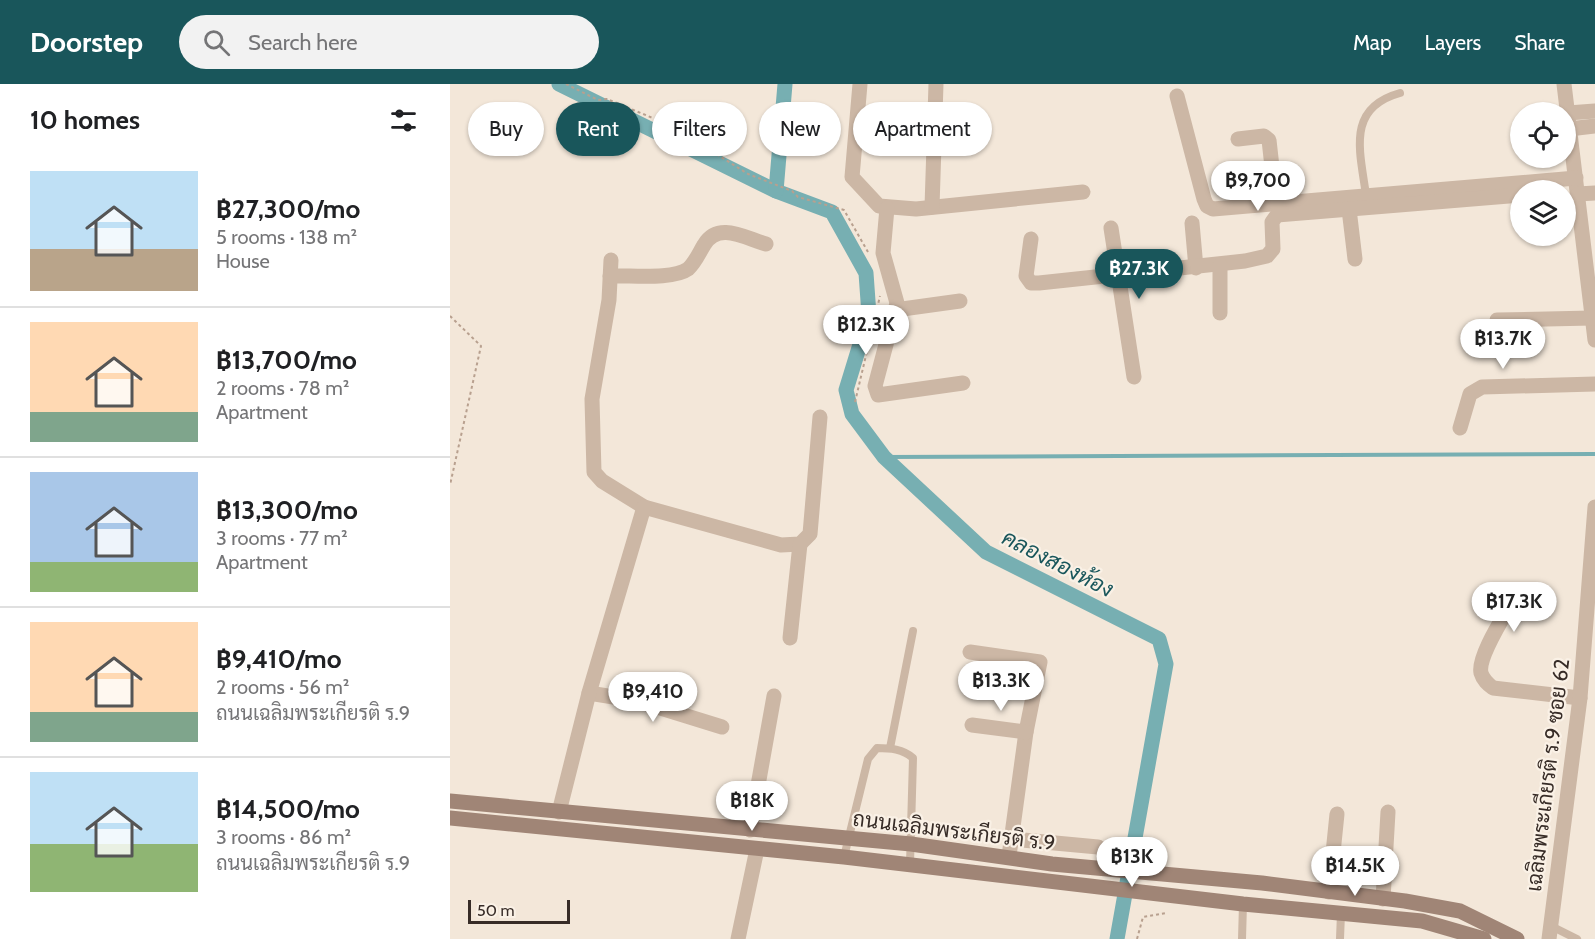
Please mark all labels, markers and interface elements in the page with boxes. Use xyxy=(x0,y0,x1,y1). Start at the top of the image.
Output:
search box xyxy=(179,15,599,69)
text: Doorstep xyxy=(30,25,143,59)
icon: search xyxy=(200,26,233,59)
text: Search here xyxy=(248,29,357,56)
text: Map xyxy=(1353,30,1392,55)
text: Layers xyxy=(1425,30,1481,55)
text: Share xyxy=(1514,30,1565,55)
chip: Buy xyxy=(468,102,544,156)
chip: Rent xyxy=(556,102,640,156)
chip: Filters xyxy=(652,102,747,156)
chip: New xyxy=(759,102,841,156)
chip: Apartment xyxy=(853,102,992,156)
map controls xyxy=(1510,102,1576,246)
button: locate xyxy=(1510,102,1576,168)
text: 10 homes xyxy=(30,104,140,136)
icon: filters xyxy=(387,104,420,137)
pin: ฿9,700 xyxy=(1209,161,1307,212)
text: ฿9,700 xyxy=(1225,168,1291,192)
button: layers xyxy=(1510,180,1576,246)
text: ฿27,300/mo xyxy=(216,193,360,225)
icon: home xyxy=(78,195,150,267)
text: 5 rooms · 138 m² xyxy=(216,225,357,249)
text: House xyxy=(216,249,270,273)
pin: ฿27.3K xyxy=(1090,249,1188,300)
text: ฿27.3K xyxy=(1109,256,1169,280)
pin: ฿12.3K xyxy=(817,305,915,356)
text: ฿12.3K xyxy=(837,312,895,336)
pin: ฿13.7K xyxy=(1454,319,1552,370)
text: ฿13.7K xyxy=(1474,326,1532,350)
text: ฿13,700/mo xyxy=(216,344,357,376)
icon: home xyxy=(78,346,150,418)
text: 2 rooms · 78 m² xyxy=(216,376,349,400)
text: Apartment xyxy=(216,400,308,424)
text: ฿13,300/mo xyxy=(216,494,358,526)
icon: home xyxy=(78,496,150,568)
water label: คลองสองห้อง xyxy=(998,524,1118,603)
text: 3 rooms · 77 m² xyxy=(216,526,348,550)
text: Apartment xyxy=(216,550,308,574)
pin: ฿17.3K xyxy=(1465,582,1563,633)
text: ฿17.3K xyxy=(1486,589,1542,613)
text: ฿9,410/mo xyxy=(216,643,342,675)
icon: home xyxy=(78,646,150,718)
street label: เฉลิมพระเกียรติ ร.9 ซอย 62 xyxy=(1521,657,1574,893)
pin: ฿13.3K xyxy=(952,661,1050,712)
text: ฿13.3K xyxy=(972,668,1030,692)
pin: ฿9,410 xyxy=(604,672,702,723)
text: 2 rooms · 56 m² xyxy=(216,675,349,699)
text: ฿9,410 xyxy=(622,679,684,703)
text: ถนนเฉลิมพระเกียรติ ร.9 xyxy=(216,701,410,725)
pin: ฿18K xyxy=(716,781,788,832)
text: ฿18K xyxy=(730,788,774,812)
text: ฿14,500/mo xyxy=(216,793,360,825)
icon: home xyxy=(78,796,150,868)
street label: ถนนเฉลิมพระเกียรติ ร.9 xyxy=(851,806,1057,855)
text: 3 rooms · 86 m² xyxy=(216,825,351,849)
pin: ฿13K xyxy=(1096,837,1168,888)
text: ฿13K xyxy=(1111,844,1153,868)
pin: ฿14.5K xyxy=(1306,846,1404,897)
text: ถนนเฉลิมพระเกียรติ ร.9 xyxy=(216,851,410,875)
text: ฿14.5K xyxy=(1325,853,1385,877)
scale bar xyxy=(468,897,570,924)
text: 50 m xyxy=(477,901,514,920)

